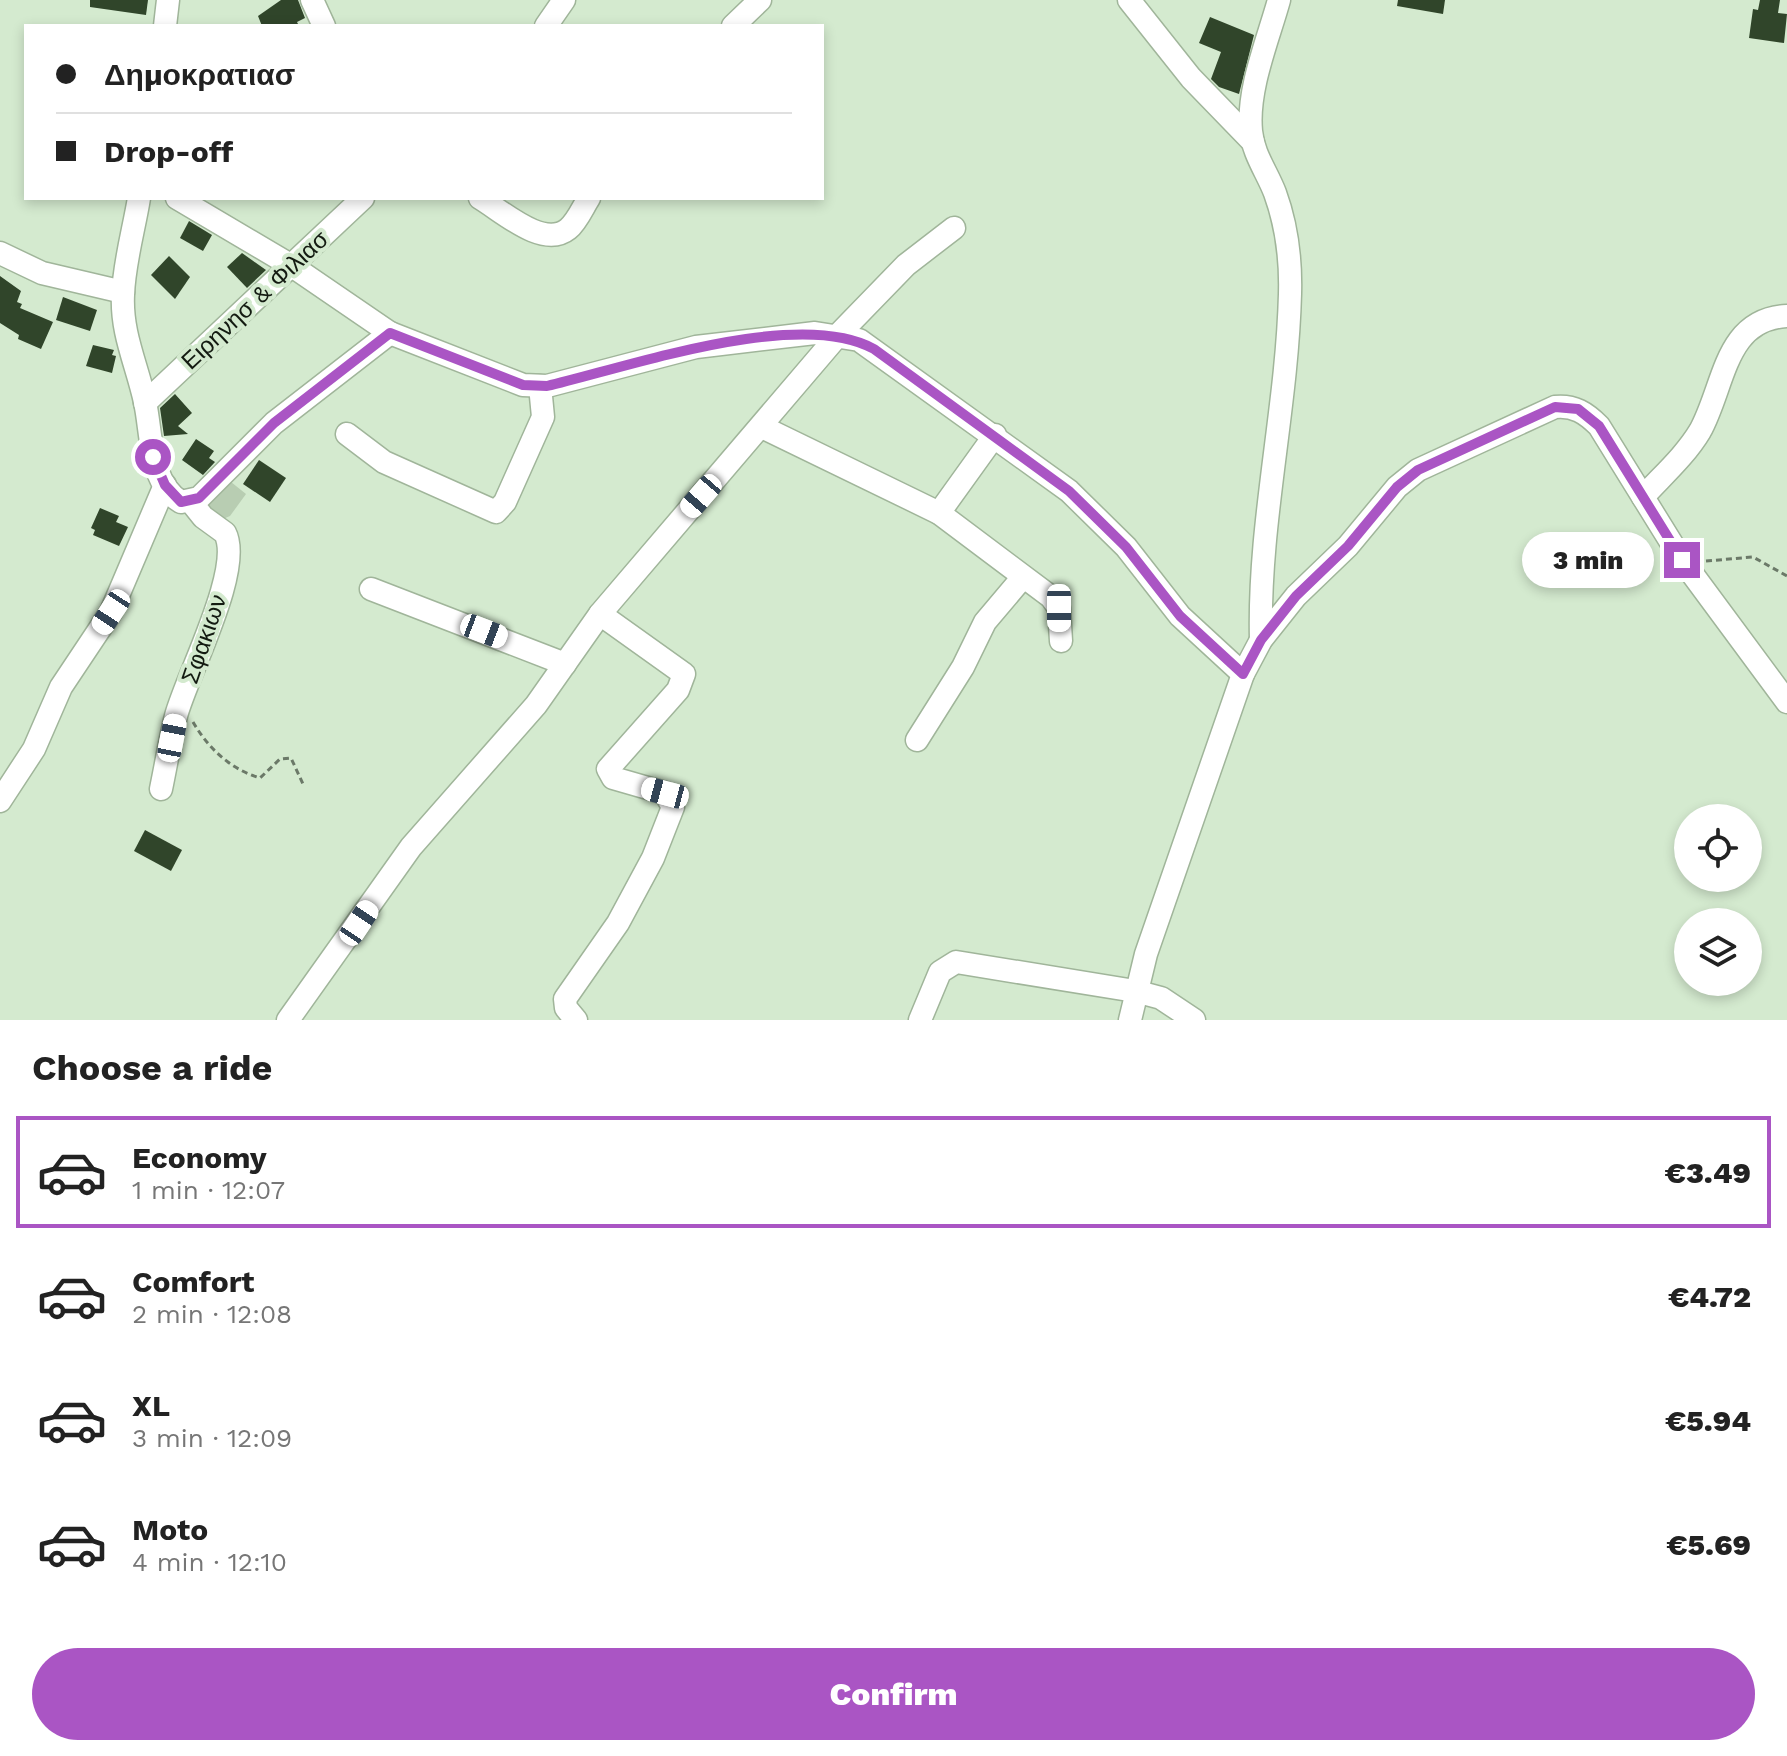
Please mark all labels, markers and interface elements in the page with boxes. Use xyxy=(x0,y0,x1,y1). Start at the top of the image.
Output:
text: Δημοκρατιασ xyxy=(104,57,295,92)
text: Drop-off xyxy=(104,134,233,169)
street label: Ειρηνησ & Φιλιασ xyxy=(176,225,334,375)
route start xyxy=(135,439,171,475)
car xyxy=(676,470,726,522)
callout: 3 min xyxy=(1522,532,1654,588)
route end xyxy=(1664,542,1700,578)
text: 3 min xyxy=(1553,545,1623,575)
car xyxy=(1047,584,1071,632)
car xyxy=(88,585,134,639)
street label: Σφακιων xyxy=(176,591,232,687)
car xyxy=(457,611,511,651)
car xyxy=(156,712,188,764)
car xyxy=(639,775,691,811)
map controls xyxy=(1674,804,1762,996)
button: locate xyxy=(1674,804,1762,892)
car xyxy=(336,896,382,950)
button: layers xyxy=(1674,908,1762,996)
text: Choose a ride xyxy=(32,1047,272,1089)
icon: car xyxy=(36,1136,108,1208)
text: Economy xyxy=(132,1140,267,1175)
text: €3.49 xyxy=(1665,1155,1751,1190)
text: 1 min · 12:07 xyxy=(132,1175,285,1205)
icon: car xyxy=(36,1260,108,1332)
text: Comfort xyxy=(132,1264,254,1299)
text: €4.72 xyxy=(1668,1279,1751,1314)
text: 2 min · 12:08 xyxy=(132,1299,292,1329)
icon: car xyxy=(36,1384,108,1456)
text: XL xyxy=(132,1388,170,1423)
text: €5.94 xyxy=(1665,1403,1751,1438)
text: 3 min · 12:09 xyxy=(132,1423,292,1453)
icon: car xyxy=(36,1508,108,1580)
text: Moto xyxy=(132,1512,208,1547)
text: €5.69 xyxy=(1667,1527,1751,1562)
text: 4 min · 12:10 xyxy=(132,1547,287,1577)
button: Confirm xyxy=(32,1648,1755,1740)

